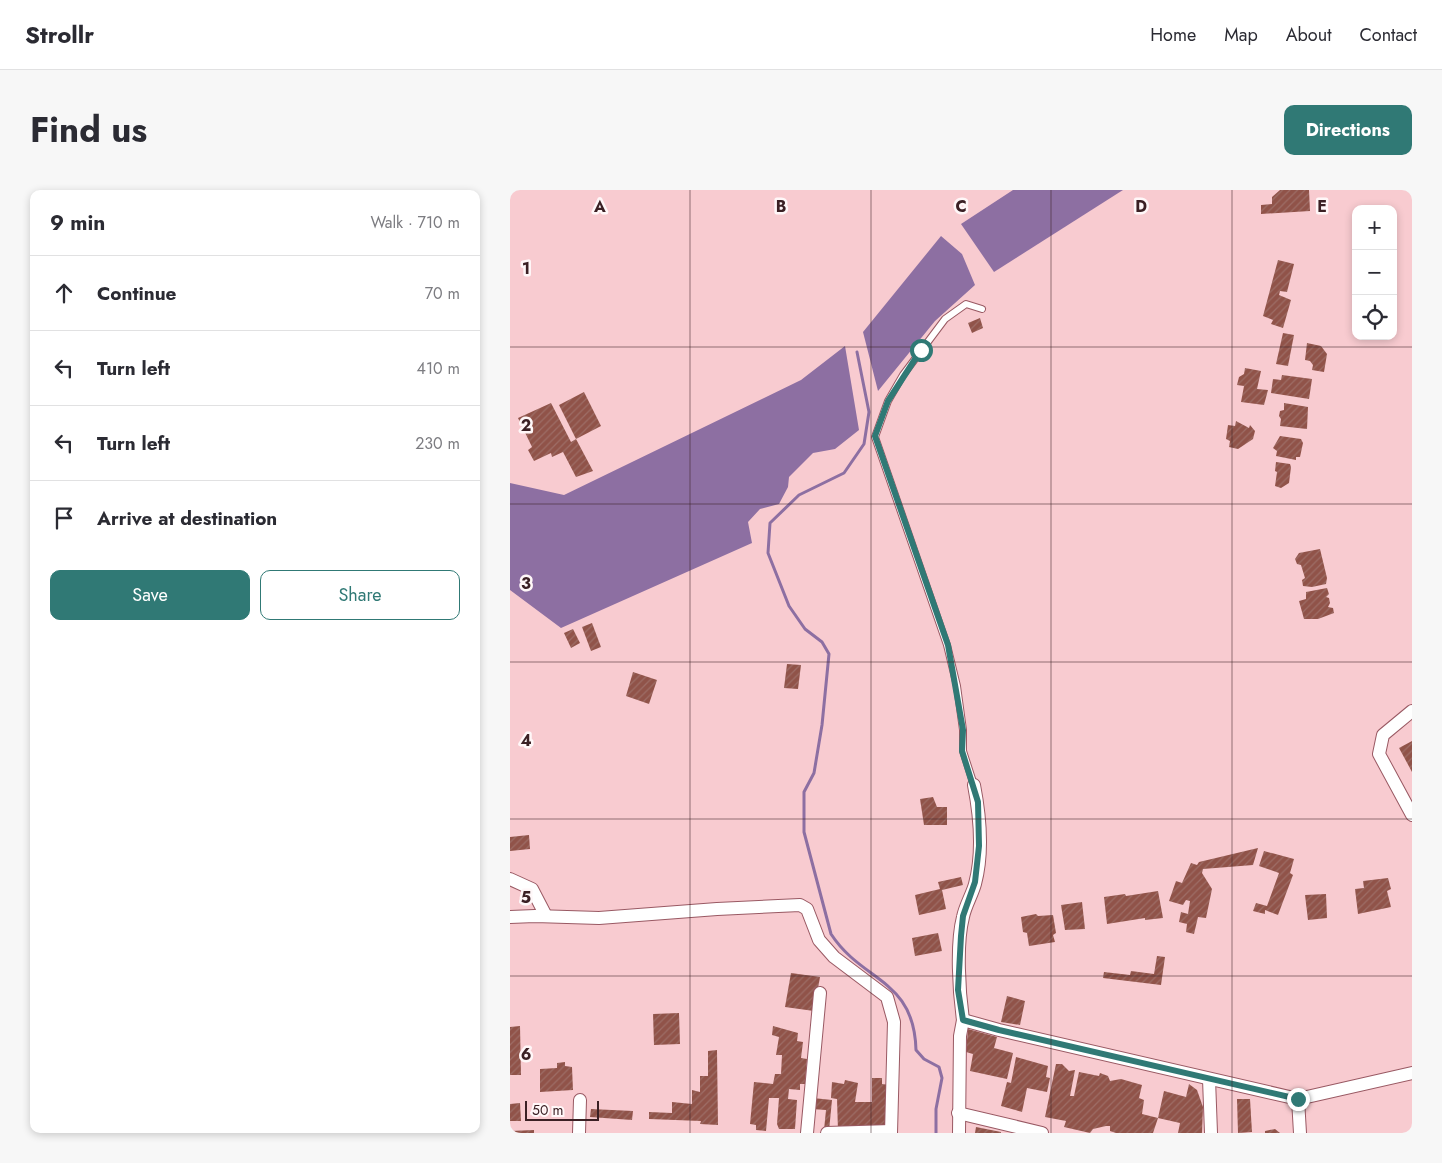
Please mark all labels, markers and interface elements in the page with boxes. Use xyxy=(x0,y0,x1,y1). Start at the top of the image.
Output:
text: Strollr xyxy=(25,17,94,52)
text: Home xyxy=(1150,22,1196,48)
text: Map xyxy=(1224,22,1258,48)
text: About xyxy=(1286,22,1331,48)
text: Contact xyxy=(1359,22,1417,48)
text: Find us xyxy=(30,105,147,155)
button: Directions xyxy=(1284,105,1412,155)
text: A xyxy=(593,195,606,218)
text: B xyxy=(776,195,786,218)
text: C xyxy=(955,195,967,218)
text: D xyxy=(1135,195,1147,218)
text: E xyxy=(1317,195,1327,218)
map controls xyxy=(1352,205,1397,340)
button: + xyxy=(1352,205,1397,250)
text: 9 min xyxy=(50,208,105,238)
text: Walk · 710 m xyxy=(370,211,460,234)
button: − xyxy=(1352,250,1397,295)
text: 1 xyxy=(522,257,530,280)
icon: ahead xyxy=(50,279,78,307)
text: Continue xyxy=(97,280,176,307)
text: 70 m xyxy=(425,282,460,305)
button: locate xyxy=(1352,295,1397,340)
route start xyxy=(910,339,933,362)
icon: left xyxy=(50,354,78,382)
text: Turn left xyxy=(97,355,170,382)
text: 410 m xyxy=(417,357,460,380)
text: 2 xyxy=(521,414,531,437)
icon: left xyxy=(50,429,78,457)
text: Turn left xyxy=(97,430,170,457)
text: 230 m xyxy=(415,432,460,455)
icon: arrive xyxy=(50,504,78,532)
text: Arrive at destination xyxy=(97,505,277,532)
button: Save xyxy=(50,570,250,620)
button: Share xyxy=(260,570,460,620)
text: 3 xyxy=(521,572,531,595)
text: 4 xyxy=(520,729,532,752)
text: 5 xyxy=(521,886,531,909)
text: 6 xyxy=(521,1043,531,1066)
route end xyxy=(1287,1088,1310,1111)
scale bar xyxy=(525,1098,599,1121)
text: 50 m xyxy=(532,1100,563,1120)

